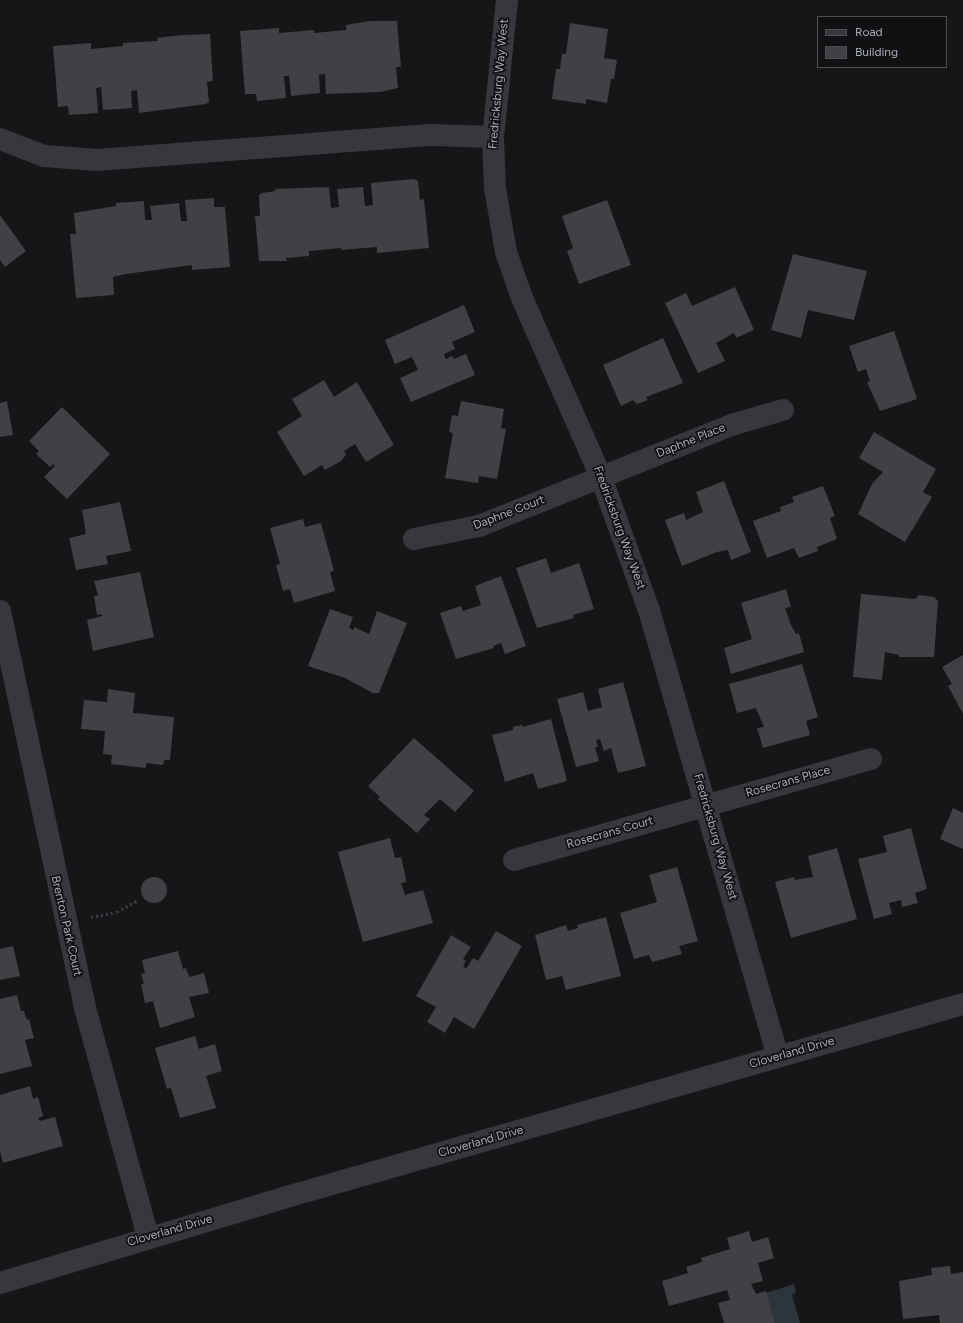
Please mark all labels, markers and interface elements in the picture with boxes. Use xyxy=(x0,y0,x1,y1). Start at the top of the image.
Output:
legend xyxy=(817,16,947,68)
street label: Fredricksburg Way West xyxy=(486,18,512,150)
text: Road xyxy=(855,25,883,39)
text: Building xyxy=(855,45,898,59)
street label: Daphne Place xyxy=(654,421,728,461)
street label: Fredricksburg Way West xyxy=(590,464,648,592)
street label: Daphne Court xyxy=(471,493,547,533)
street label: Rosecrans Place xyxy=(744,763,832,801)
street label: Fredricksburg Way West xyxy=(690,772,740,902)
street label: Rosecrans Court xyxy=(565,814,655,852)
street label: Brenton Park Court xyxy=(47,874,85,978)
street label: Cloverland Drive xyxy=(748,1034,836,1072)
street label: Cloverland Drive xyxy=(437,1123,525,1161)
street label: Cloverland Drive xyxy=(126,1212,214,1250)

